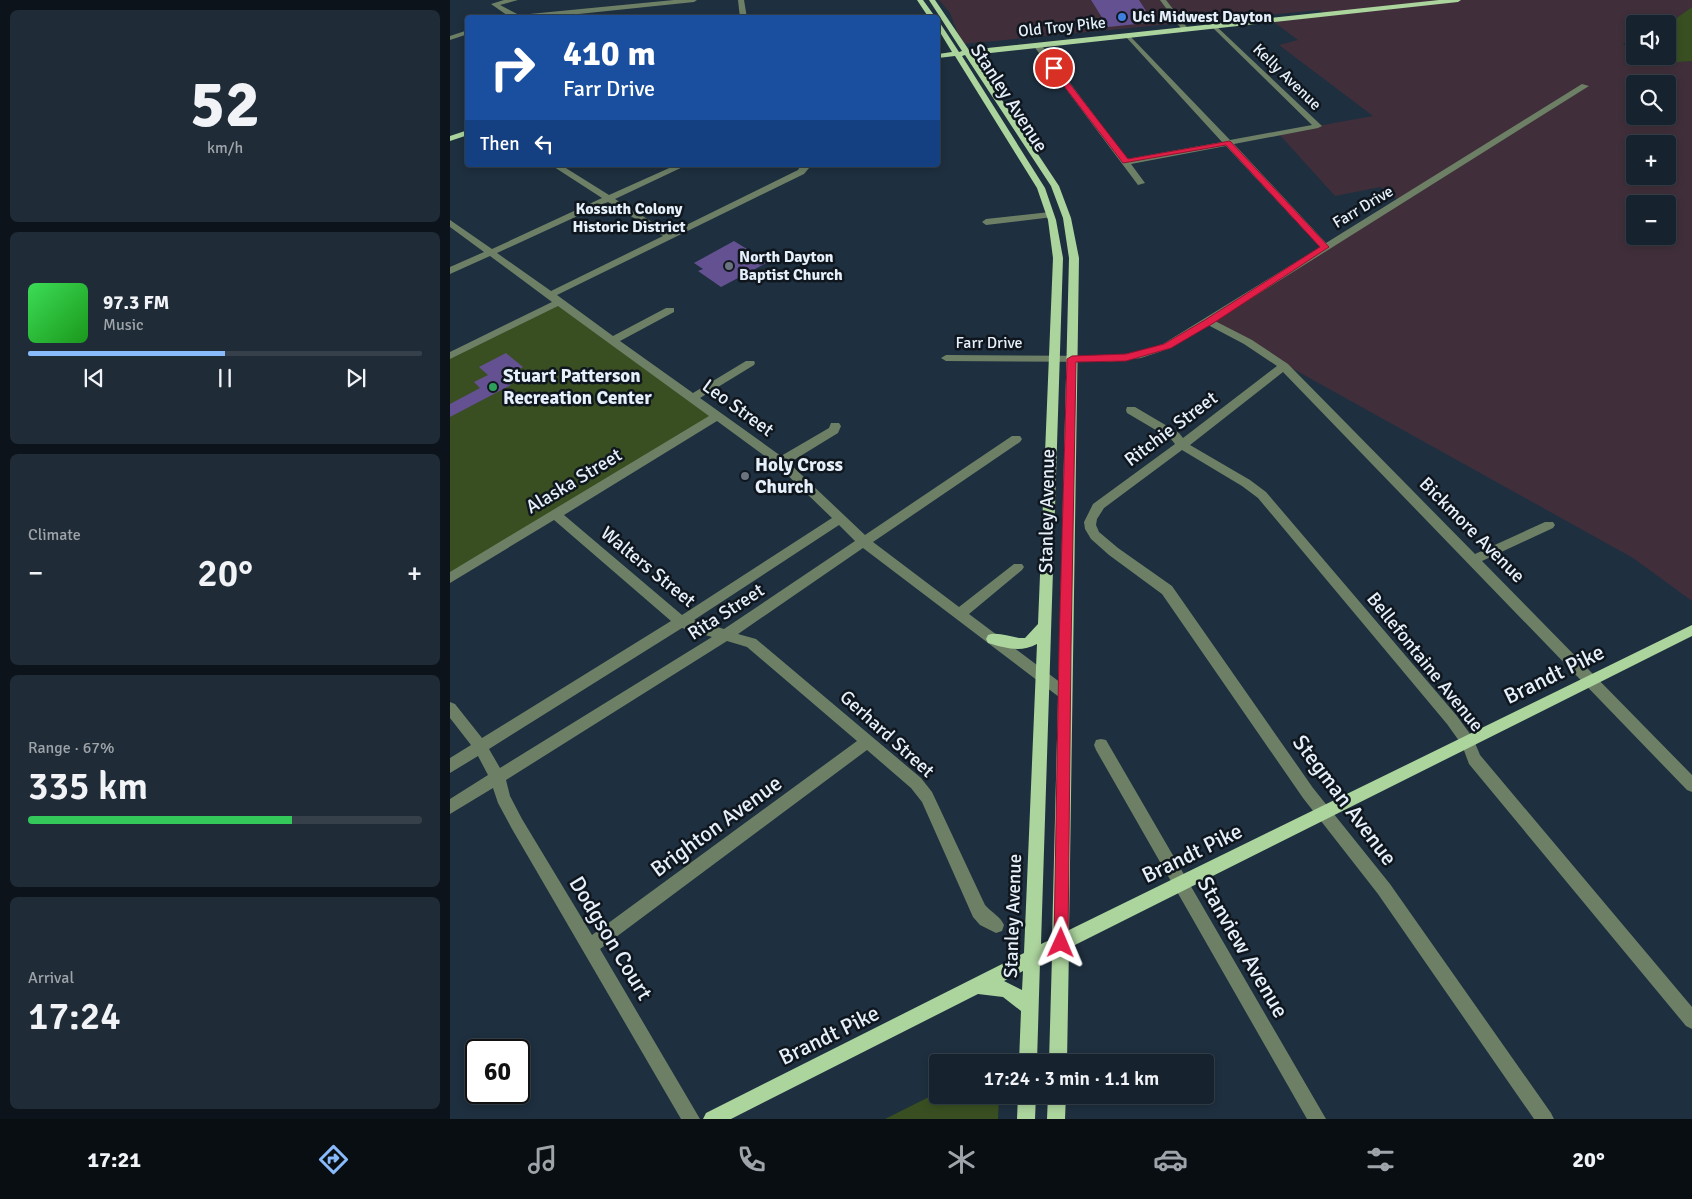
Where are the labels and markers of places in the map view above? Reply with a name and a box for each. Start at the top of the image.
place label: Uci Midwest Dayton [1132,7,1272,27]
marker: Uci Midwest Dayton [1116,11,1128,23]
pin [1033,47,1075,89]
place label: North Dayton Baptist Church [739,247,843,285]
marker: North Dayton Baptist Church [723,260,735,272]
place label: Stuart Patterson Recreation Center [503,364,652,410]
marker: Stuart Patterson Recreation Center [487,381,499,393]
place label: Holy Cross Church [755,453,843,499]
marker: Holy Cross Church [739,470,751,482]

